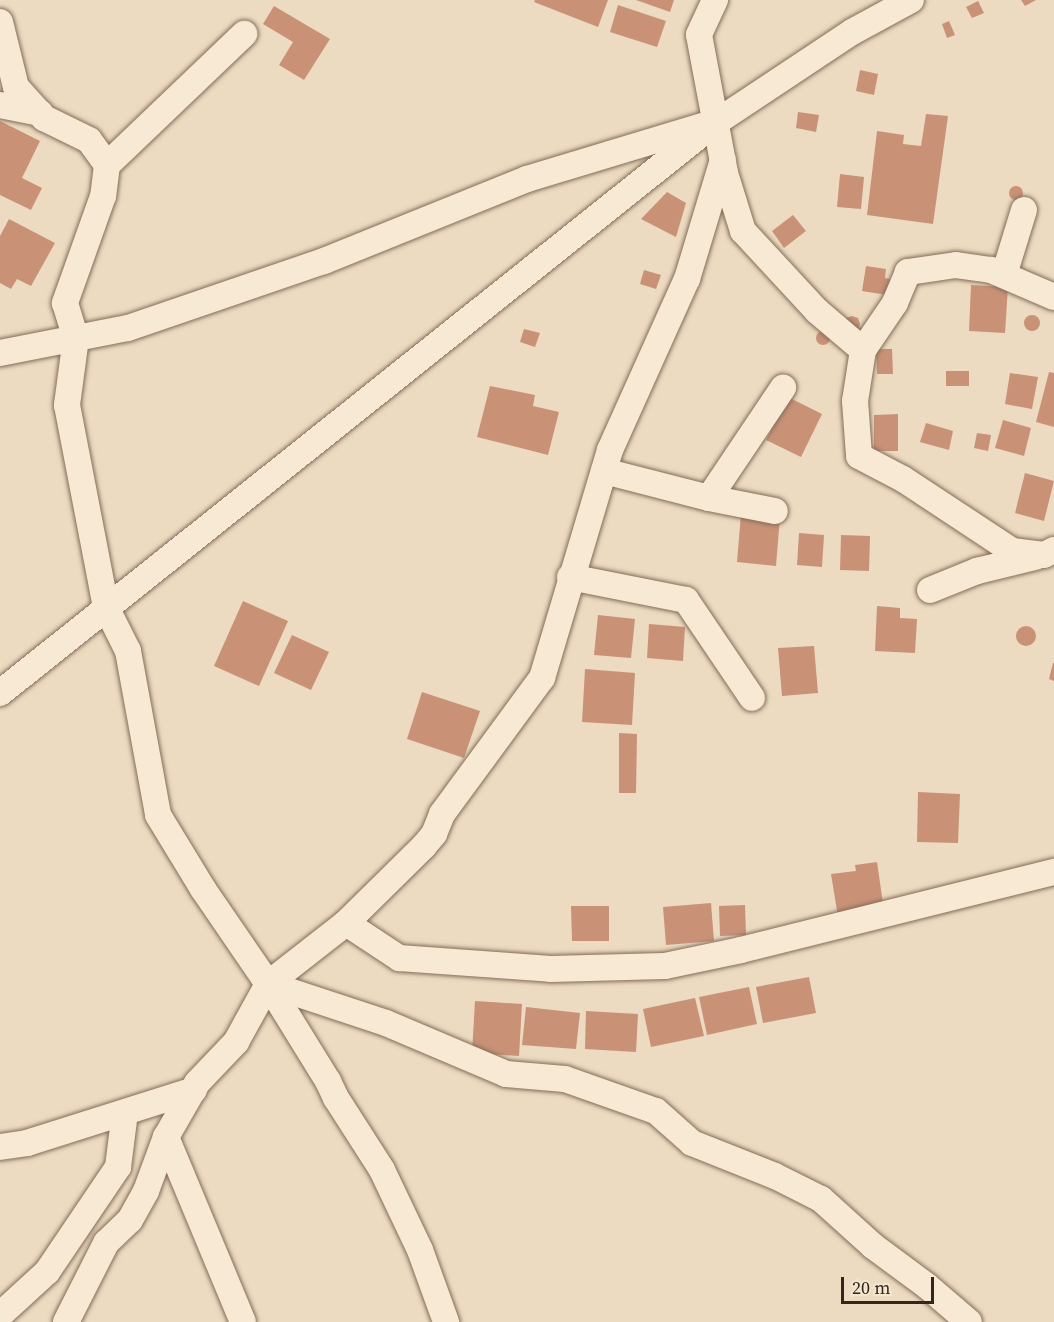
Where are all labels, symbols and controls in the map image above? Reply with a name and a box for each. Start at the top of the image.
scale bar [844,1265,937,1303]
text: 20 m [852,1275,890,1300]

